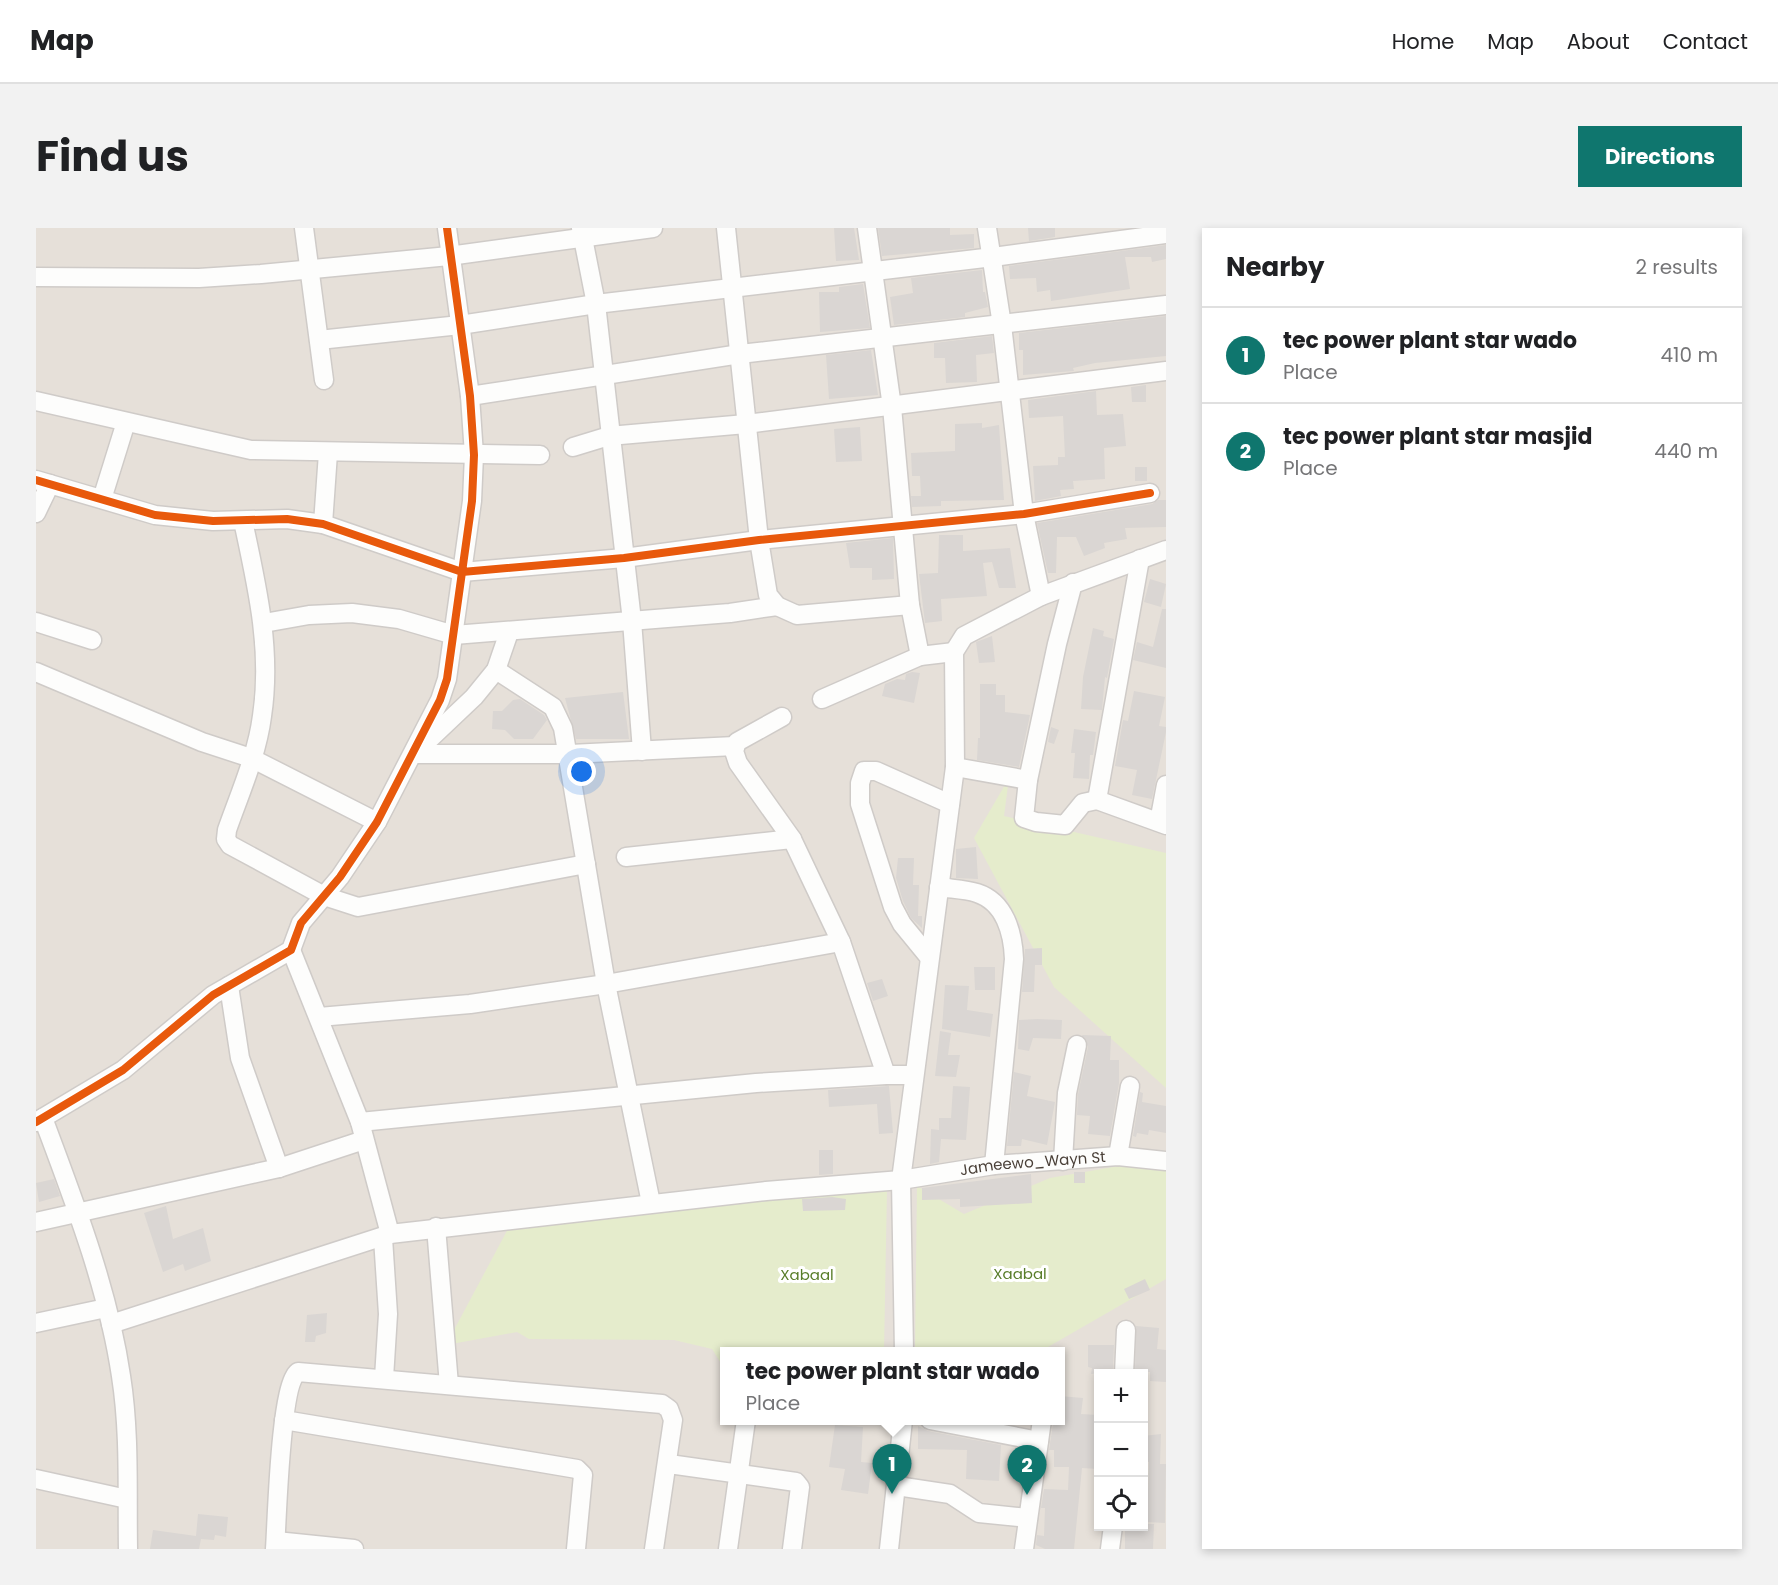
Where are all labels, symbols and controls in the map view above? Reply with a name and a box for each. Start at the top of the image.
text: Map [30,21,94,60]
text: Home [1392,27,1454,56]
text: Map [1487,27,1534,56]
text: About [1567,27,1630,56]
text: Contact [1663,27,1748,56]
button: Directions [1578,126,1742,187]
text: Find us [36,127,189,186]
text: Nearby [1226,249,1324,285]
text: 2 results [1635,253,1718,281]
text: tec power plant star wado [1283,325,1577,356]
text: 1 [1242,341,1249,369]
text: 410 m [1661,341,1718,369]
text: Place [1283,358,1338,386]
text: tec power plant star masjid [1283,421,1593,452]
text: 2 [1240,437,1251,465]
text: 440 m [1654,437,1718,465]
text: Place [1283,454,1338,482]
your location [567,757,596,786]
street label: Jameewo_Wayn St [958,1146,1106,1180]
park label: Xaabal [993,1263,1047,1284]
park label: Xabaal [780,1264,834,1285]
popup [720,1347,1065,1425]
text: tec power plant star wado [745,1356,1040,1387]
map controls [1094,1369,1148,1531]
button: + [1094,1369,1148,1423]
text: Place [745,1389,800,1417]
button: − [1094,1423,1148,1477]
pin: 1 [872,1444,912,1494]
pin: 2 [1008,1446,1046,1495]
button: locate [1094,1477,1148,1531]

